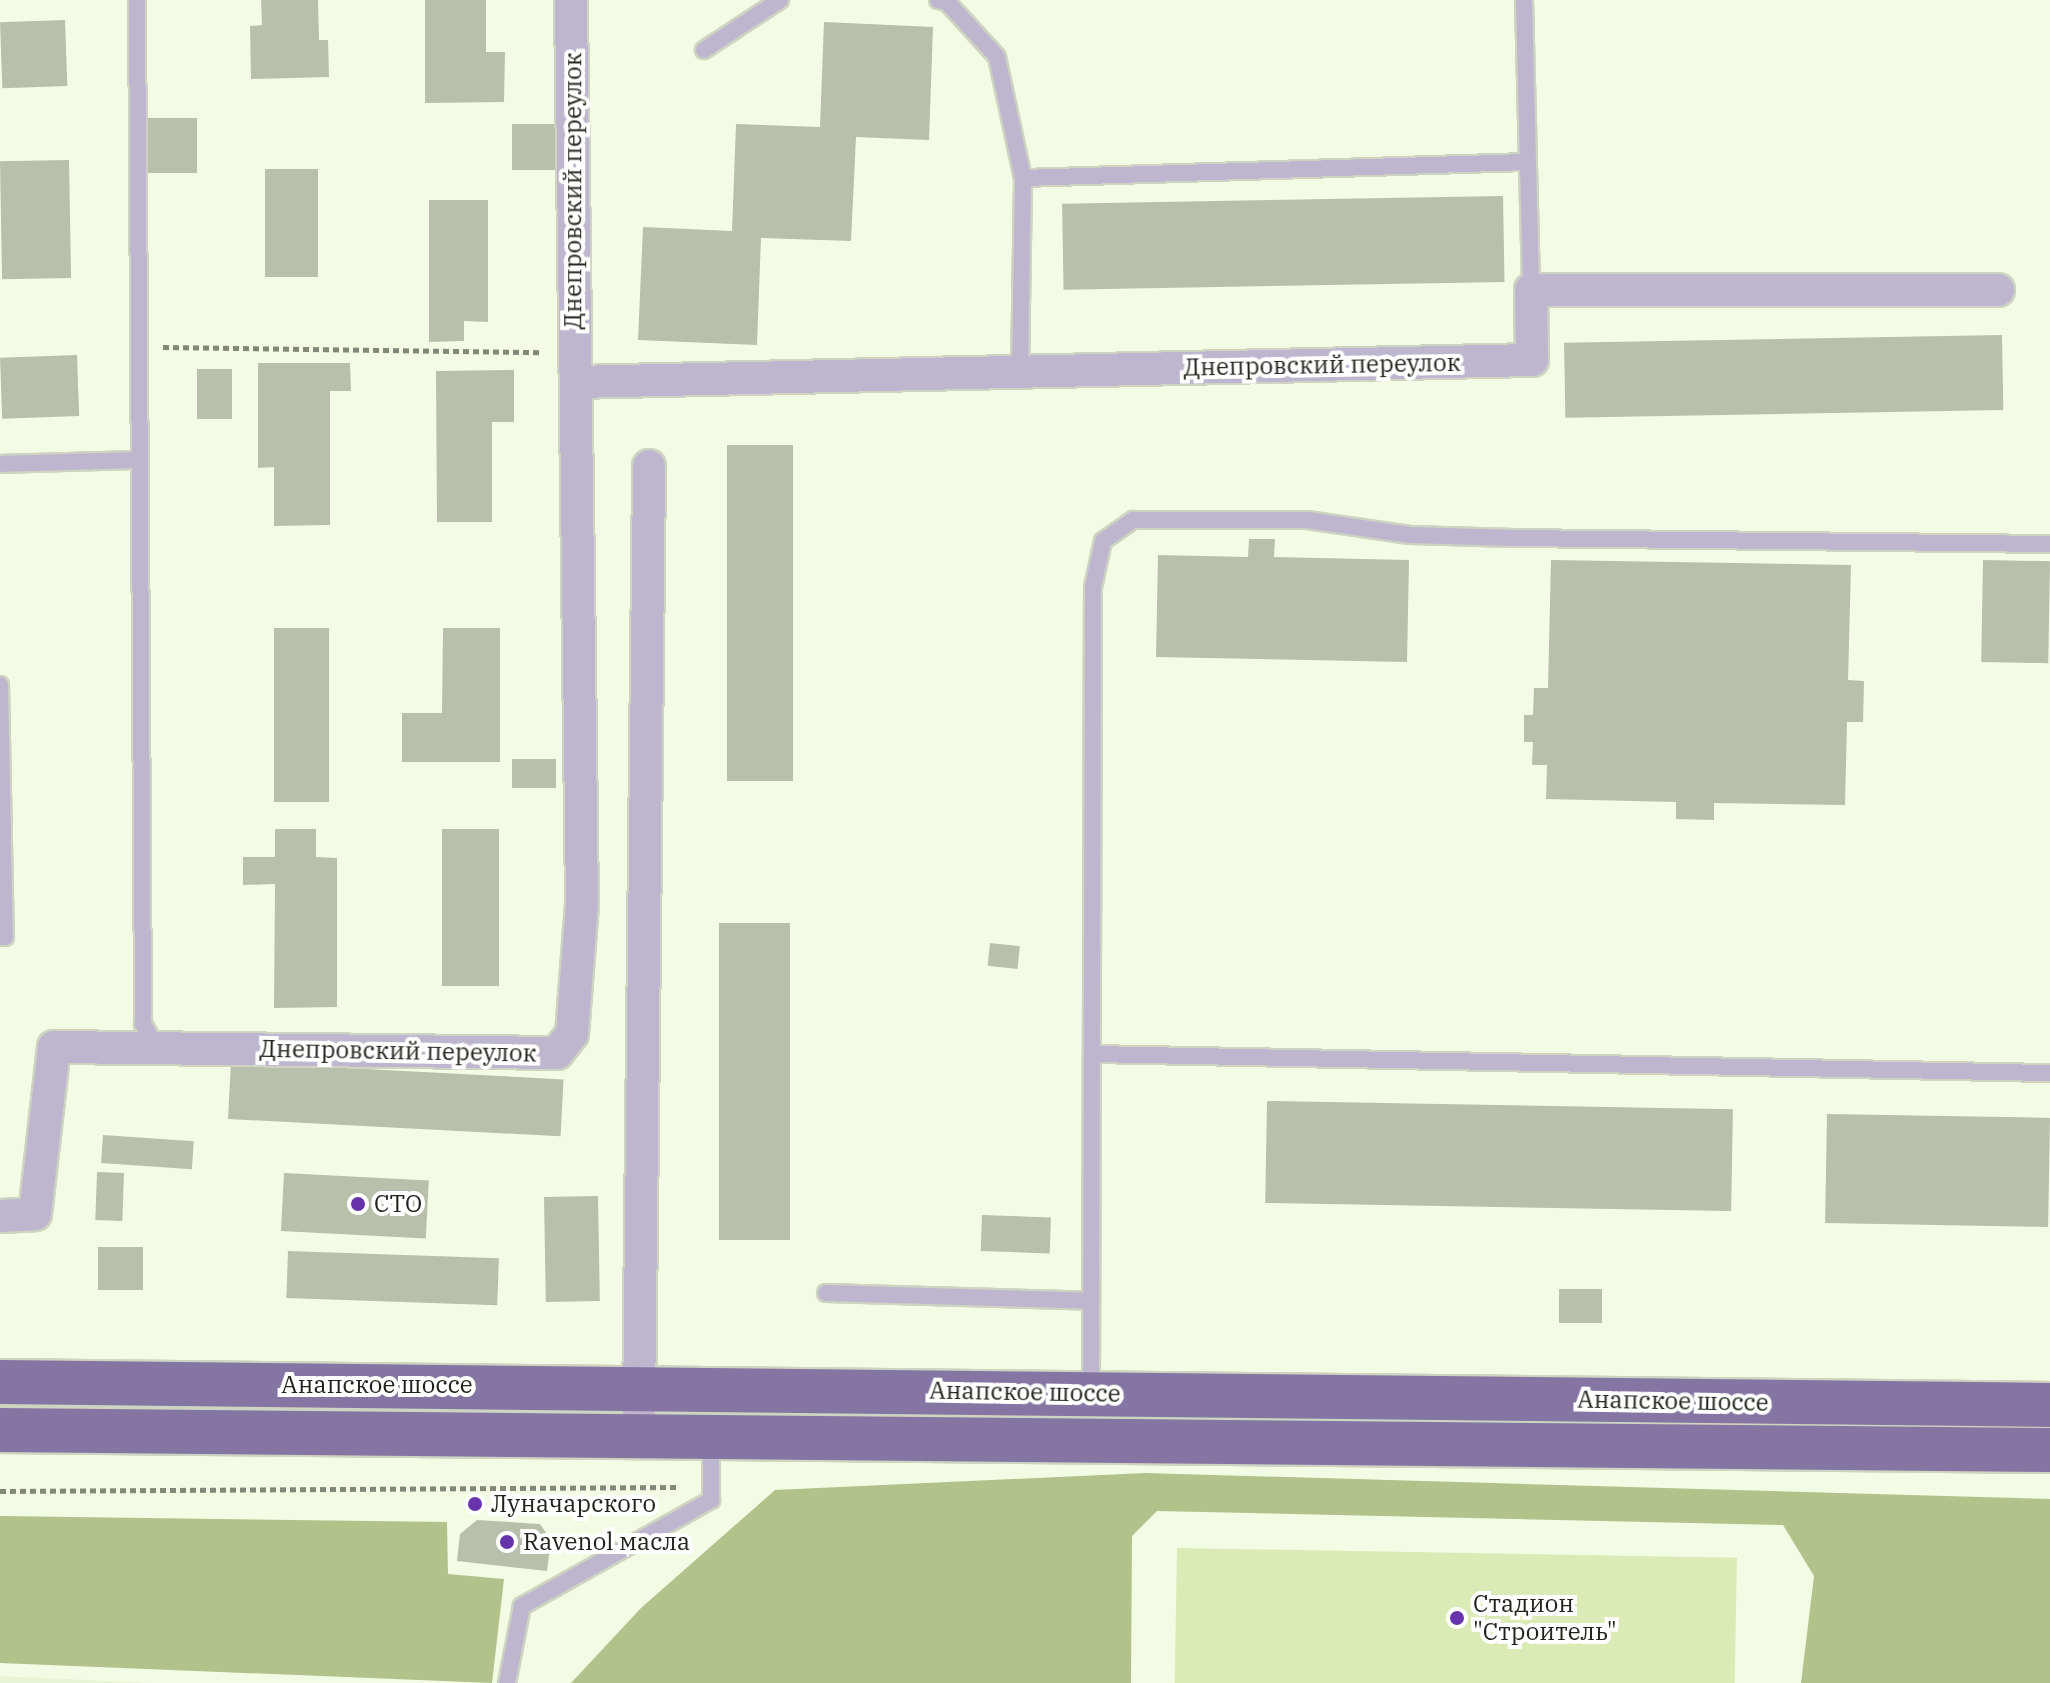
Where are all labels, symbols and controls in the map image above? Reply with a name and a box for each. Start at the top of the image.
street label: Днепровский переулок [559,53,587,329]
street label: Днепровский переулок [1183,348,1461,382]
street label: Днепровский переулок [259,1034,537,1068]
place label: СТО [374,1190,422,1218]
marker: СТО [349,1195,367,1213]
street label: Анапское шоссе [281,1371,473,1399]
street label: Анапское шоссе [929,1376,1121,1408]
street label: Анапское шоссе [1577,1385,1769,1417]
place label: Луначарского [491,1490,656,1518]
marker: Луначарского [466,1495,484,1513]
place label: Ravenol масла [523,1528,690,1556]
marker: Ravenol масла [498,1533,516,1551]
place label: Стадион "Строитель" [1473,1590,1617,1646]
marker: Стадион "Строитель" [1448,1609,1466,1627]

